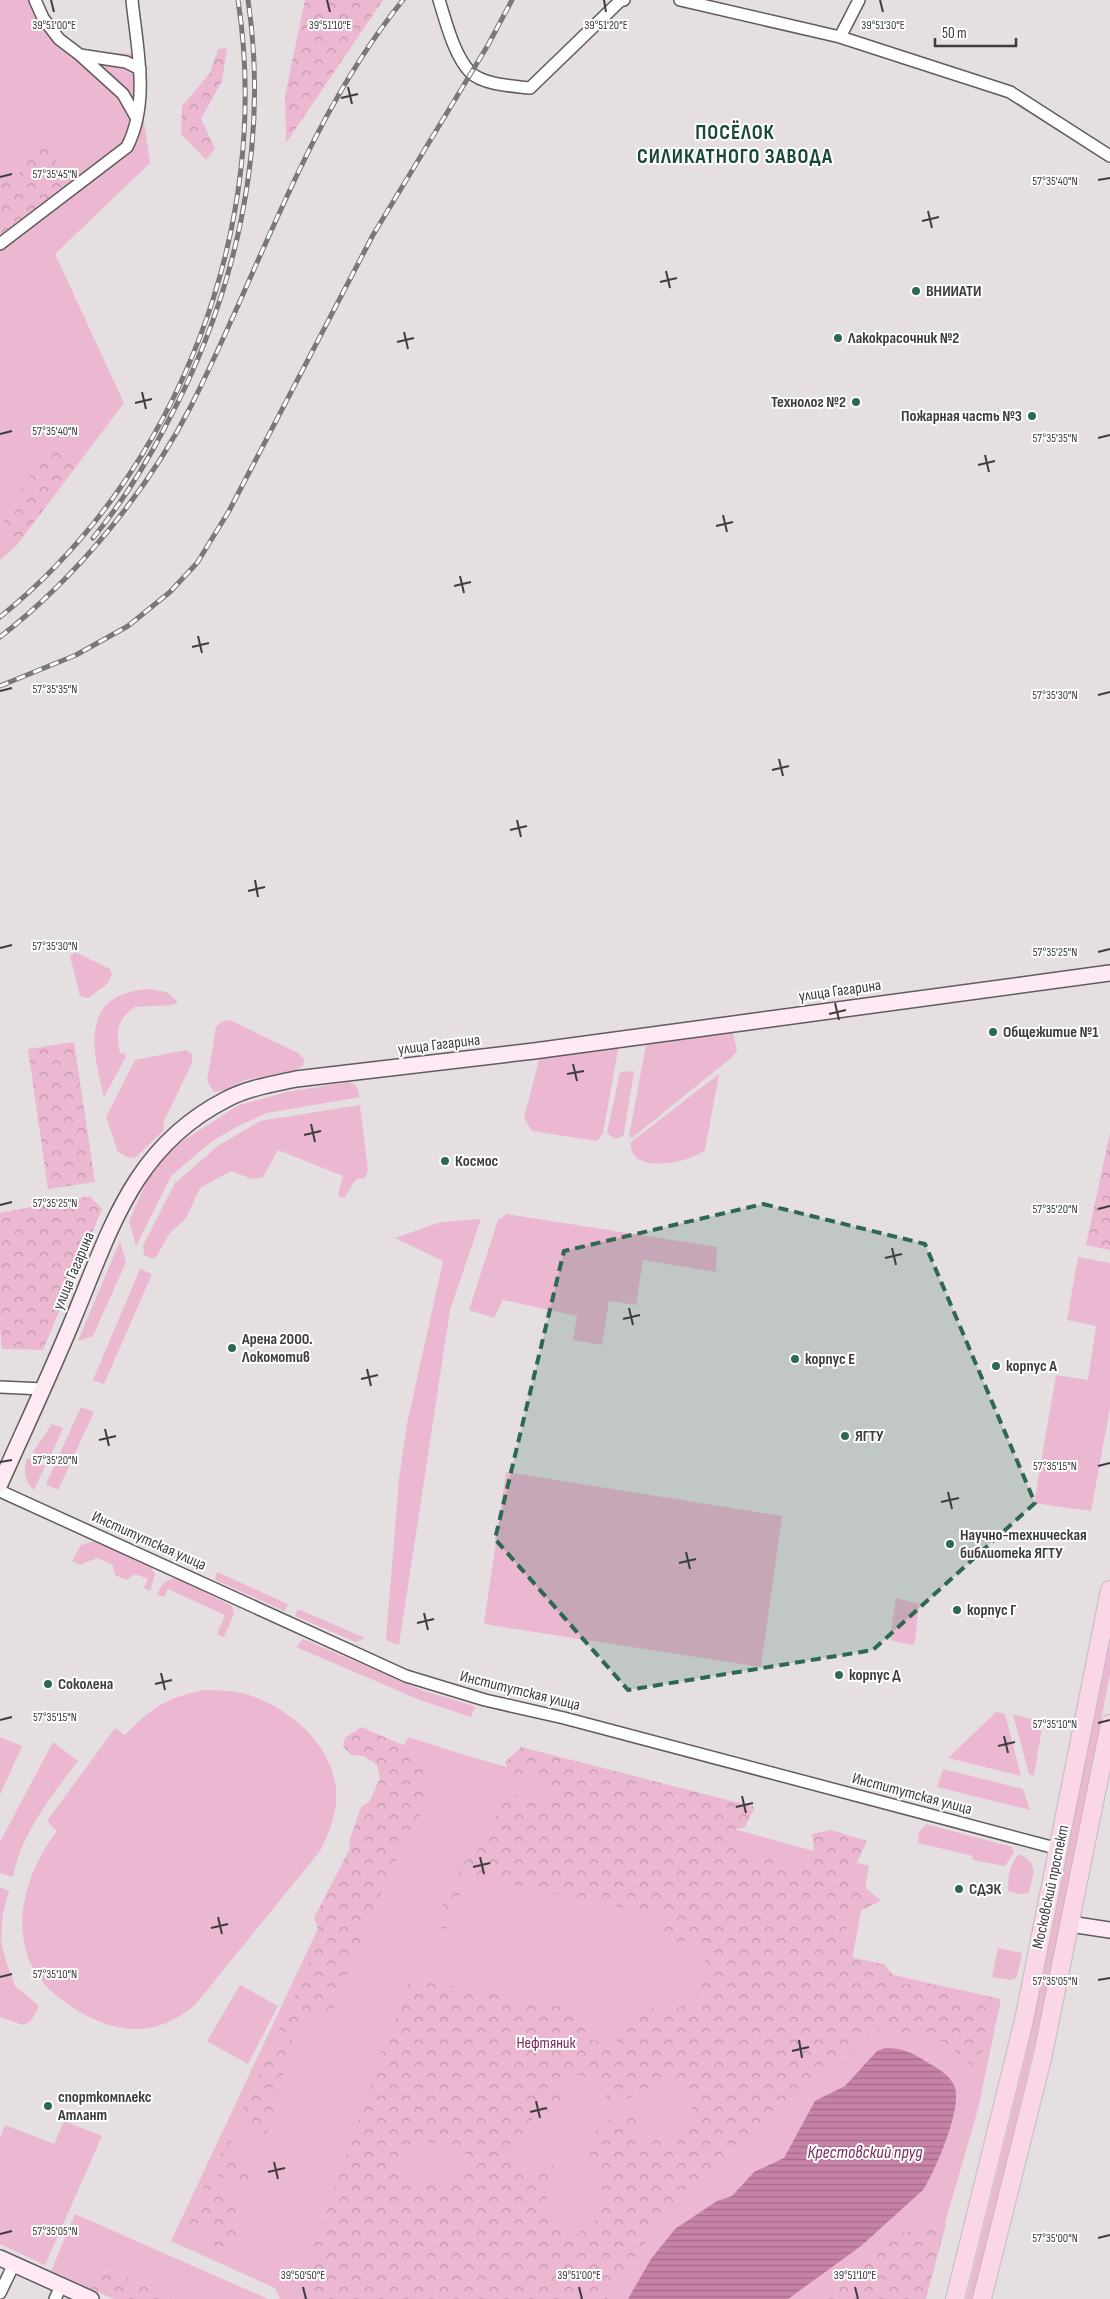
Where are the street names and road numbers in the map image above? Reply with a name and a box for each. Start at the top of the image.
street label: улица Гагарина [798,976,882,1006]
street label: улица Гагарина [397,1031,481,1059]
street label: улица Гагарина [49,1229,99,1313]
street label: Институтская улица [89,1507,209,1575]
street label: Институтская улица [458,1667,582,1715]
street label: Институтская улица [850,1769,974,1819]
street label: Московский проспект [1029,1823,1073,1951]

